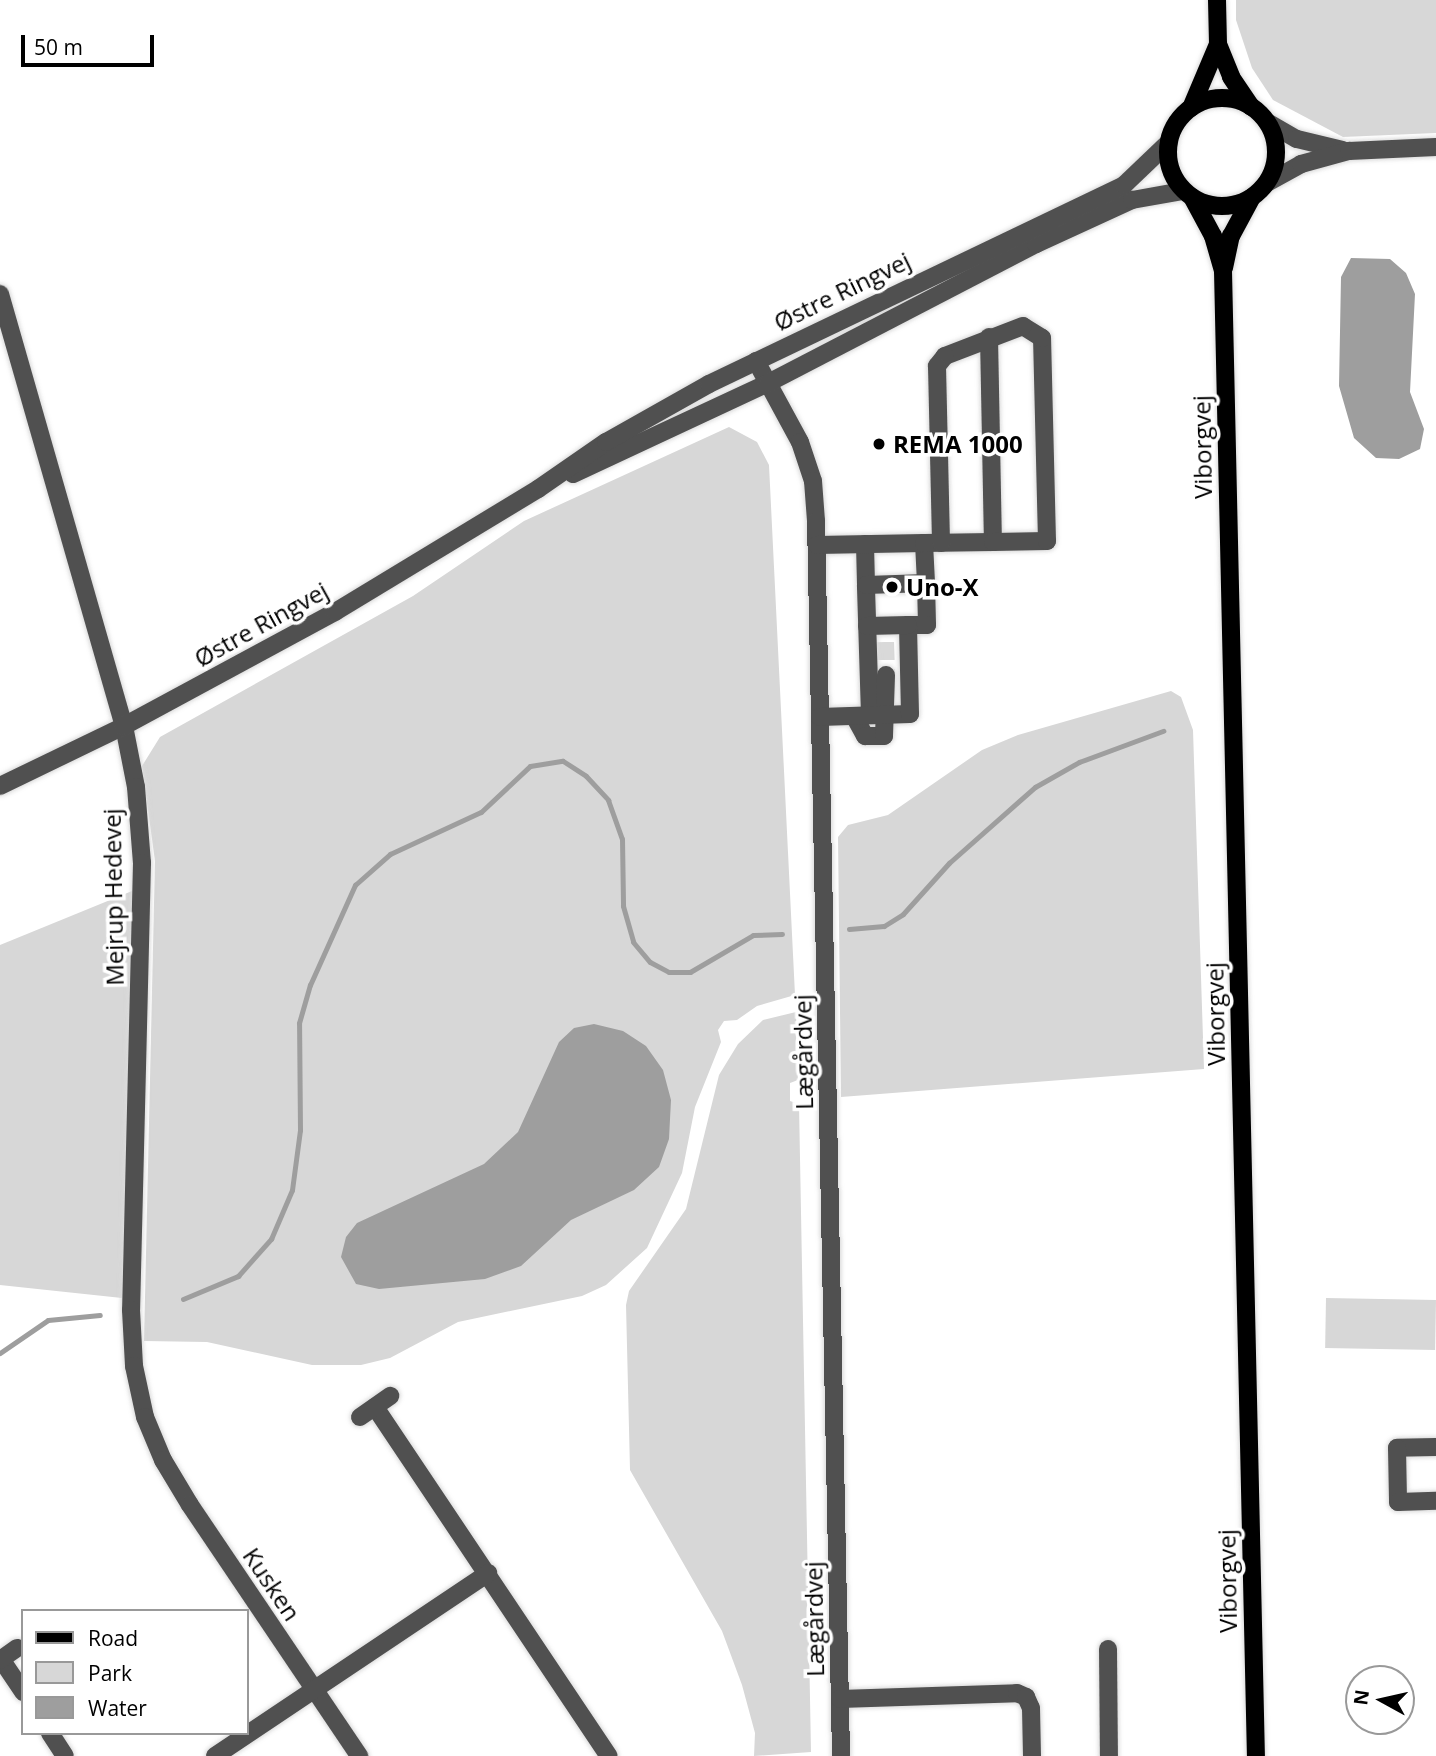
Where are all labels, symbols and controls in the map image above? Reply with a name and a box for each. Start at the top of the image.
scale bar [24,21,158,65]
text: 50 m [34,33,83,61]
street label: Østre Ringvej [769,246,915,336]
street label: Viborgvej [1187,395,1217,499]
place label: REMA 1000 [893,430,1023,458]
marker: REMA 1000 [871,436,887,452]
place label: Uno-X [906,573,979,601]
street label: Østre Ringvej [189,575,333,673]
marker: Uno-X [884,579,900,595]
street label: Mejrup Hedevej [97,808,129,986]
street label: Viborgvej [1200,962,1230,1066]
street label: Lægårdvej [788,994,818,1110]
street label: Viborgvej [1212,1529,1242,1633]
street label: Kusken [237,1542,307,1626]
street label: Lægårdvej [799,1561,829,1677]
legend [21,1609,248,1735]
text: Road [88,1624,138,1652]
text: Park [88,1659,132,1687]
north arrow [1345,1665,1415,1735]
text: N [1347,1688,1375,1707]
text: Water [88,1694,147,1722]

